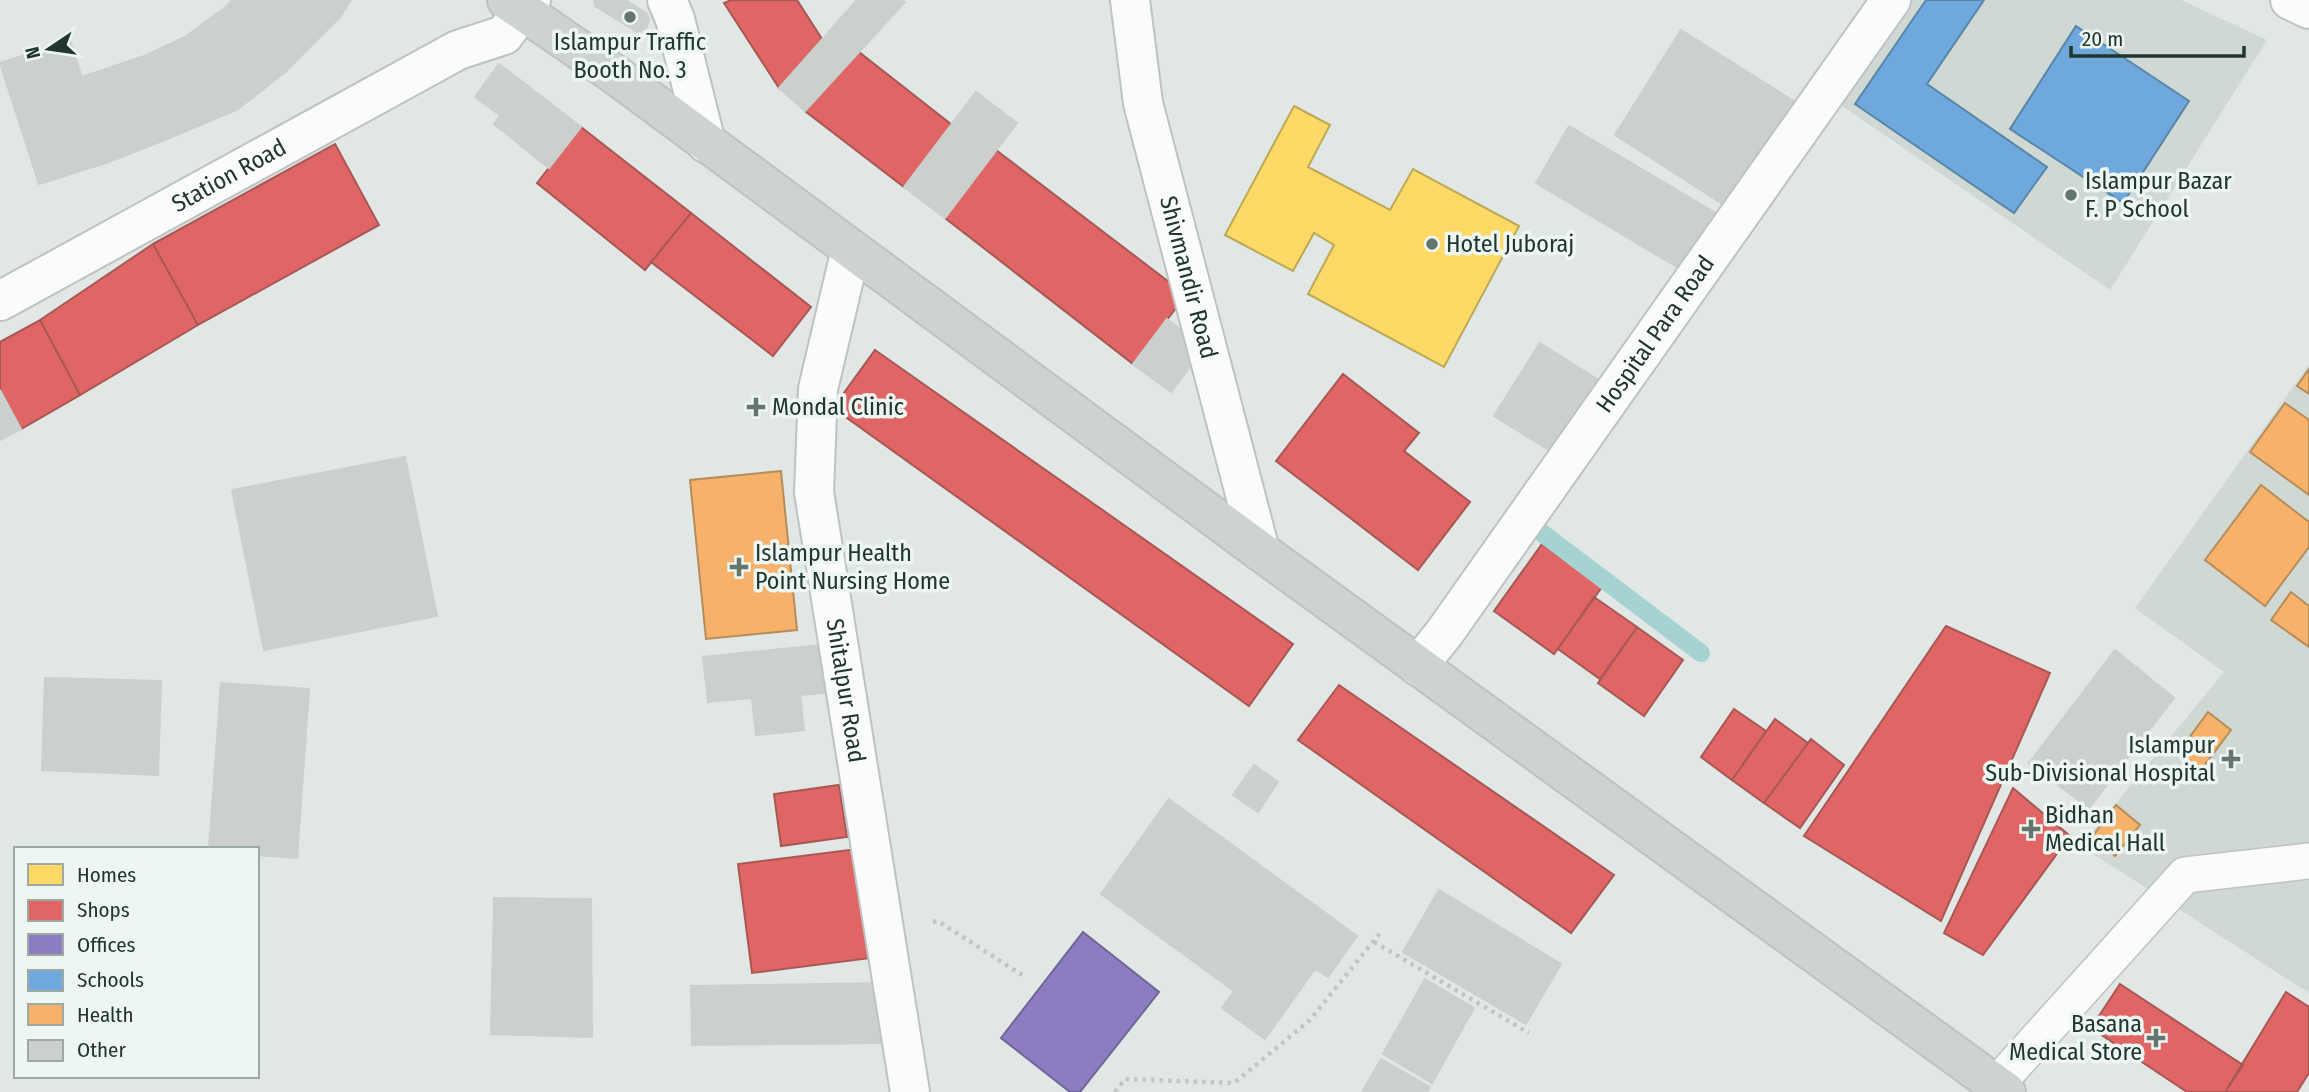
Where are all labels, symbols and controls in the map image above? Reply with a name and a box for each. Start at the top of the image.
marker: Islampur Traffic Booth No. 3 [622,9,638,25]
north arrow [14,14,84,84]
scale bar [2071,14,2244,58]
text: 20 m [2082,26,2123,52]
place label: Islampur Traffic Booth No. 3 [554,28,706,84]
text: N [20,45,45,61]
street label: Station Road [167,133,291,218]
place label: Islampur Bazar F. P School [2085,167,2232,223]
marker: Islampur Bazar F. P School [2063,187,2079,203]
street label: Shivmandir Road [1154,193,1223,362]
place label: Hotel Juboraj [1446,230,1574,258]
marker: Hotel Juboraj [1424,236,1440,252]
street label: Hospital Para Road [1590,250,1720,418]
place label: Mondal Clinic [772,393,904,421]
marker: Mondal Clinic [746,397,766,417]
place label: Islampur Health Point Nursing Home [755,539,950,595]
marker: Islampur Health Point Nursing Home [729,557,749,577]
street label: Shitalpur Road [820,617,871,765]
place label: Islampur Sub-Divisional Hospital [1985,731,2216,787]
marker: Islampur Sub-Divisional Hospital [2221,749,2241,769]
place label: Bidhan Medical Hall [2045,801,2165,857]
marker: Bidhan Medical Hall [2023,821,2039,837]
legend [14,847,259,1078]
text: Homes [77,862,136,888]
text: Shops [77,897,130,923]
text: Offices [77,932,136,958]
text: Schools [77,967,144,993]
text: Health [77,1002,133,1028]
place label: Basana Medical Store [2009,1010,2142,1066]
marker: Basana Medical Store [2148,1030,2164,1046]
text: Other [77,1037,126,1063]

